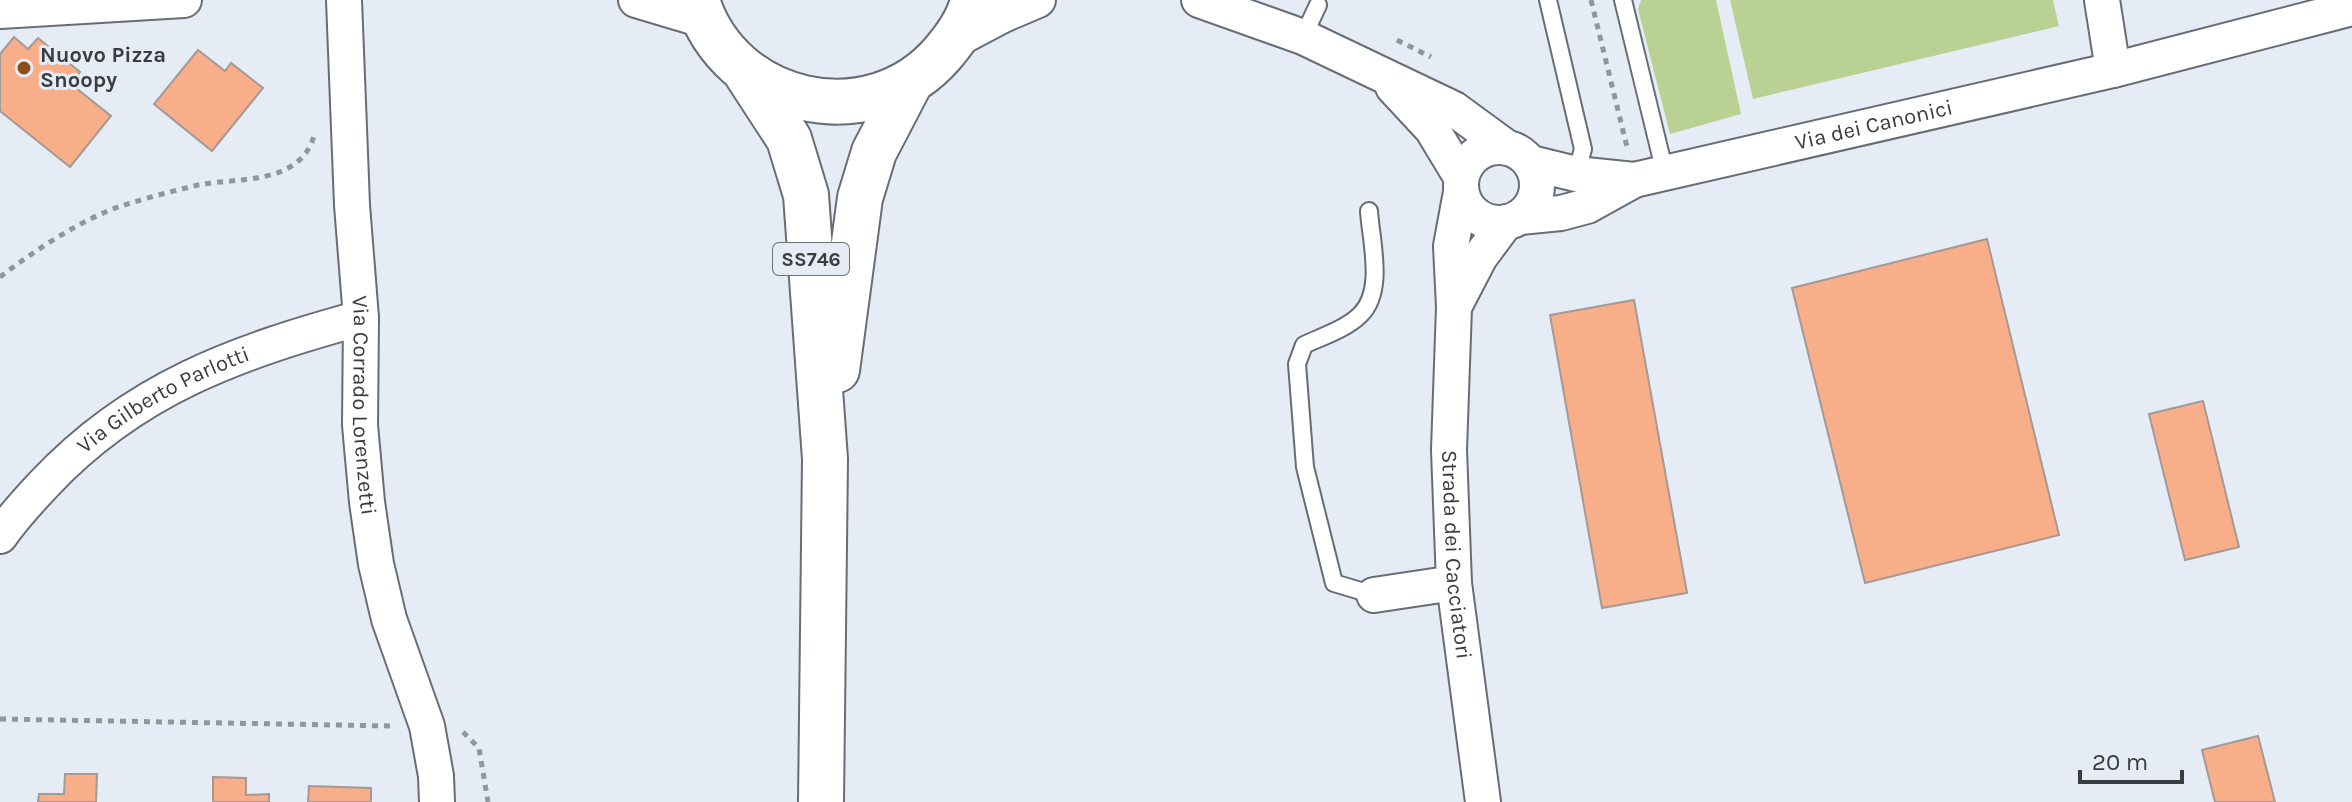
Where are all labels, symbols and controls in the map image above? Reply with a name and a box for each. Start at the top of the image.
place label: Nuovo Pizza Snoopy [40,42,166,93]
marker: Nuovo Pizza Snoopy [15,59,33,77]
street label: Via dei Canonici [1792,94,1955,156]
road number: SS746 [773,243,849,275]
street label: Via Corrado Lorenzetti [346,295,382,517]
street label: Via Gilberto Parlotti [72,341,253,459]
street label: Strada dei Cacciatori [1436,449,1477,661]
scale bar [2080,734,2182,784]
text: 20 m [2092,748,2148,776]

